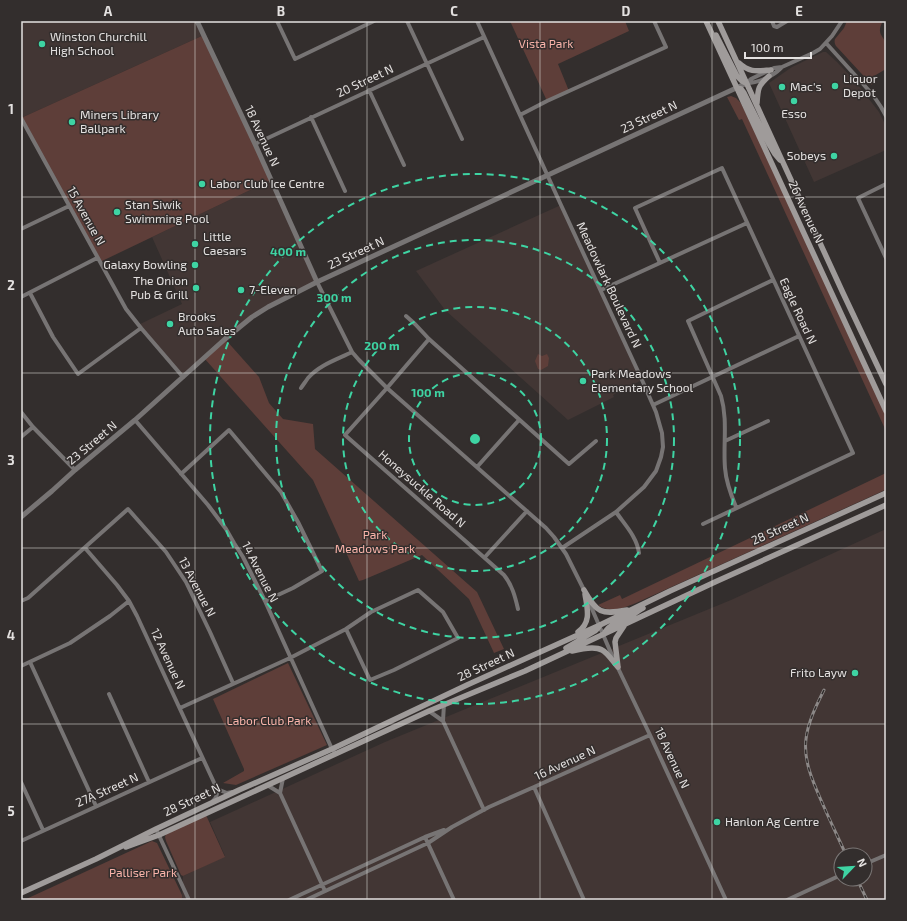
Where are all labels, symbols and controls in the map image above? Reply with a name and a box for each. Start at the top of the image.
text: A [104,3,113,19]
text: B [277,3,285,19]
text: C [450,3,458,19]
text: D [622,3,631,19]
text: E [795,3,803,19]
place label: Winston Churchill High School [50,29,147,57]
scale bar [745,34,811,60]
park label: Vista Park [519,36,573,50]
marker: Winston Churchill High School [37,39,47,49]
text: 100 m [751,40,783,54]
street label: 20 Street N [334,61,395,99]
place label: Liquor Depot [843,71,878,99]
place label: Mac's [790,79,822,93]
marker: Liquor Depot [830,81,840,91]
marker: Mac's [777,82,787,92]
marker: Esso [789,96,799,106]
street label: 23 Street N [618,97,679,135]
text: 1 [8,101,14,117]
street label: 18 Avenue N [243,103,283,168]
place label: Esso [781,106,807,120]
place label: Miners Library Ballpark [80,107,160,135]
marker: Miners Library Ballpark [67,117,77,127]
place label: Sobeys [787,148,826,162]
marker: Sobeys [829,151,839,161]
place label: Labor Club Ice Centre [210,176,324,190]
street label: 26 Avenue N [786,178,827,245]
marker: Labor Club Ice Centre [197,179,207,189]
street label: 15 Avenue N [65,184,109,247]
place label: Stan Siwik Swimming Pool [125,197,210,225]
marker: Stan Siwik Swimming Pool [112,207,122,217]
street label: Meadowlark Boulevard N [575,219,645,350]
place label: Little Caesars [203,229,246,257]
street label: 23 Street N [325,233,386,271]
marker: Little Caesars [190,239,200,249]
text: 400 m [270,244,306,258]
place label: Galaxy Bowling [103,257,187,271]
marker: Galaxy Bowling [190,260,200,270]
place label: The Onion Pub & Grill [130,273,188,301]
street label: Eagle Road N [777,275,820,346]
text: 2 [7,277,15,293]
place label: 7-Eleven [249,282,297,296]
marker: The Onion Pub & Grill [191,283,201,293]
marker: 7-Eleven [236,285,246,295]
text: 300 m [316,290,352,304]
place label: Brooks Auto Sales [178,309,236,337]
marker: Brooks Auto Sales [165,319,175,329]
text: 200 m [364,338,400,352]
place label: Park Meadows Elementary School [591,366,694,394]
marker: Park Meadows Elementary School [578,376,588,386]
text: 100 m [411,385,445,399]
street label: 23 Street N [64,417,119,467]
centre of rings [468,432,482,446]
street label: Honeysuckle Road N [376,447,469,530]
text: 3 [7,452,15,468]
street label: 28 Street N [749,509,810,547]
park label: Park Meadows Park [335,527,415,555]
street label: 14 Avenue N [240,539,282,604]
street label: 13 Avenue N [176,554,219,619]
street label: 12 Avenue N [149,626,189,691]
text: 4 [7,627,15,643]
street label: 28 Street N [455,645,516,683]
place label: Frito Layw [790,665,847,679]
marker: Frito Layw [850,668,860,678]
park label: Labor Club Park [227,713,311,727]
street label: 18 Avenue N [653,725,693,790]
street label: 16 Avenue N [532,742,597,782]
street label: 27A Street N [73,769,140,809]
street label: 28 Street N [161,780,222,818]
text: 5 [7,803,15,819]
place label: Hanlon Ag Centre [725,814,819,828]
marker: Hanlon Ag Centre [712,817,722,827]
north arrow [833,847,873,887]
text: N [855,856,870,869]
park label: Palliser Park [109,865,177,879]

